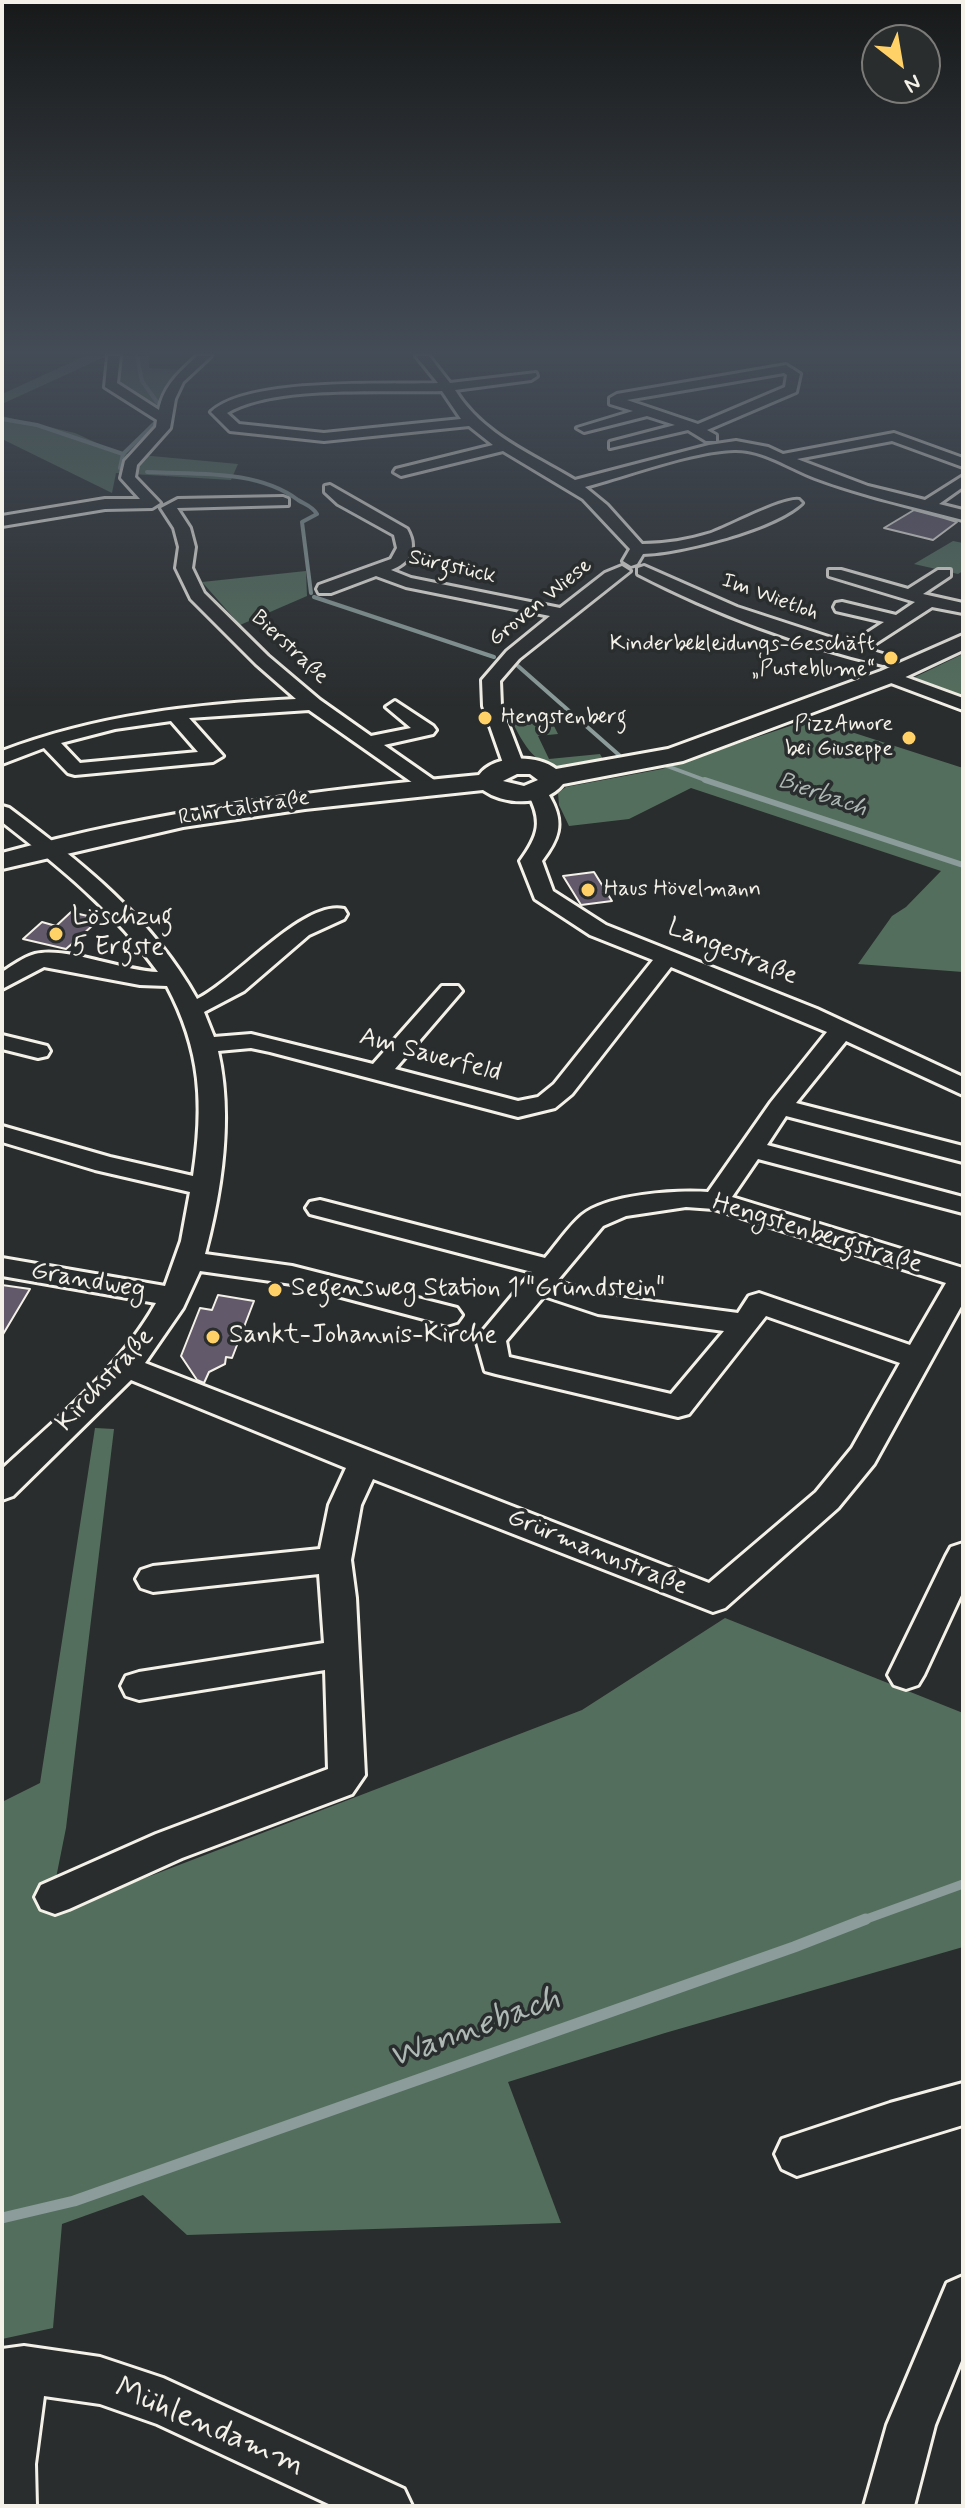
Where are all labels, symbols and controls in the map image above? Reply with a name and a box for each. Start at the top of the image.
north arrow [861,24,941,104]
text: N [899,67,926,99]
street label: Sürgstück [406,545,498,591]
street label: Groven Wiese [484,553,598,653]
street label: Im Wietloh [718,568,822,628]
street label: Bierstraße [245,605,333,691]
place label: Kinderbekleidungs-Geschäft „Pusteblume“ [610,632,875,684]
marker: Kinderbekleidungs-Geschäft „Pusteblume“ [882,649,900,667]
place label: Hengstenberg [501,705,627,731]
marker: Hengstenberg [476,709,494,727]
place label: PizzAmore bei Giuseppe [785,712,893,764]
marker: PizzAmore bei Giuseppe [900,729,918,747]
water label: Bierbach [774,767,870,825]
street label: Ruhrtalstraße [177,786,311,832]
place label: Haus Hövelmann [604,877,761,903]
marker: Haus Hövelmann [579,881,597,899]
place label: Löschzug 5 Ergste [72,903,173,964]
street label: Langestraße [662,913,802,993]
marker: Löschzug 5 Ergste [47,925,65,943]
street label: Am Sauerfeld [356,1022,504,1090]
street label: Hengstenbergstraße [708,1188,926,1282]
street label: Grandweg [28,1257,148,1307]
place label: Segensweg Station 1 "Grundstein" [291,1274,665,1306]
marker: Segensweg Station 1 "Grundstein" [266,1281,284,1299]
place label: Sankt-Johannis-Kirche [229,1321,497,1353]
street label: Kirchstraße [50,1323,162,1439]
marker: Sankt-Johannis-Kirche [204,1328,222,1346]
street label: Grürmannstraße [502,1503,692,1603]
water label: Wannebach [384,1980,566,2080]
street label: Mühlendamm [108,2371,310,2485]

